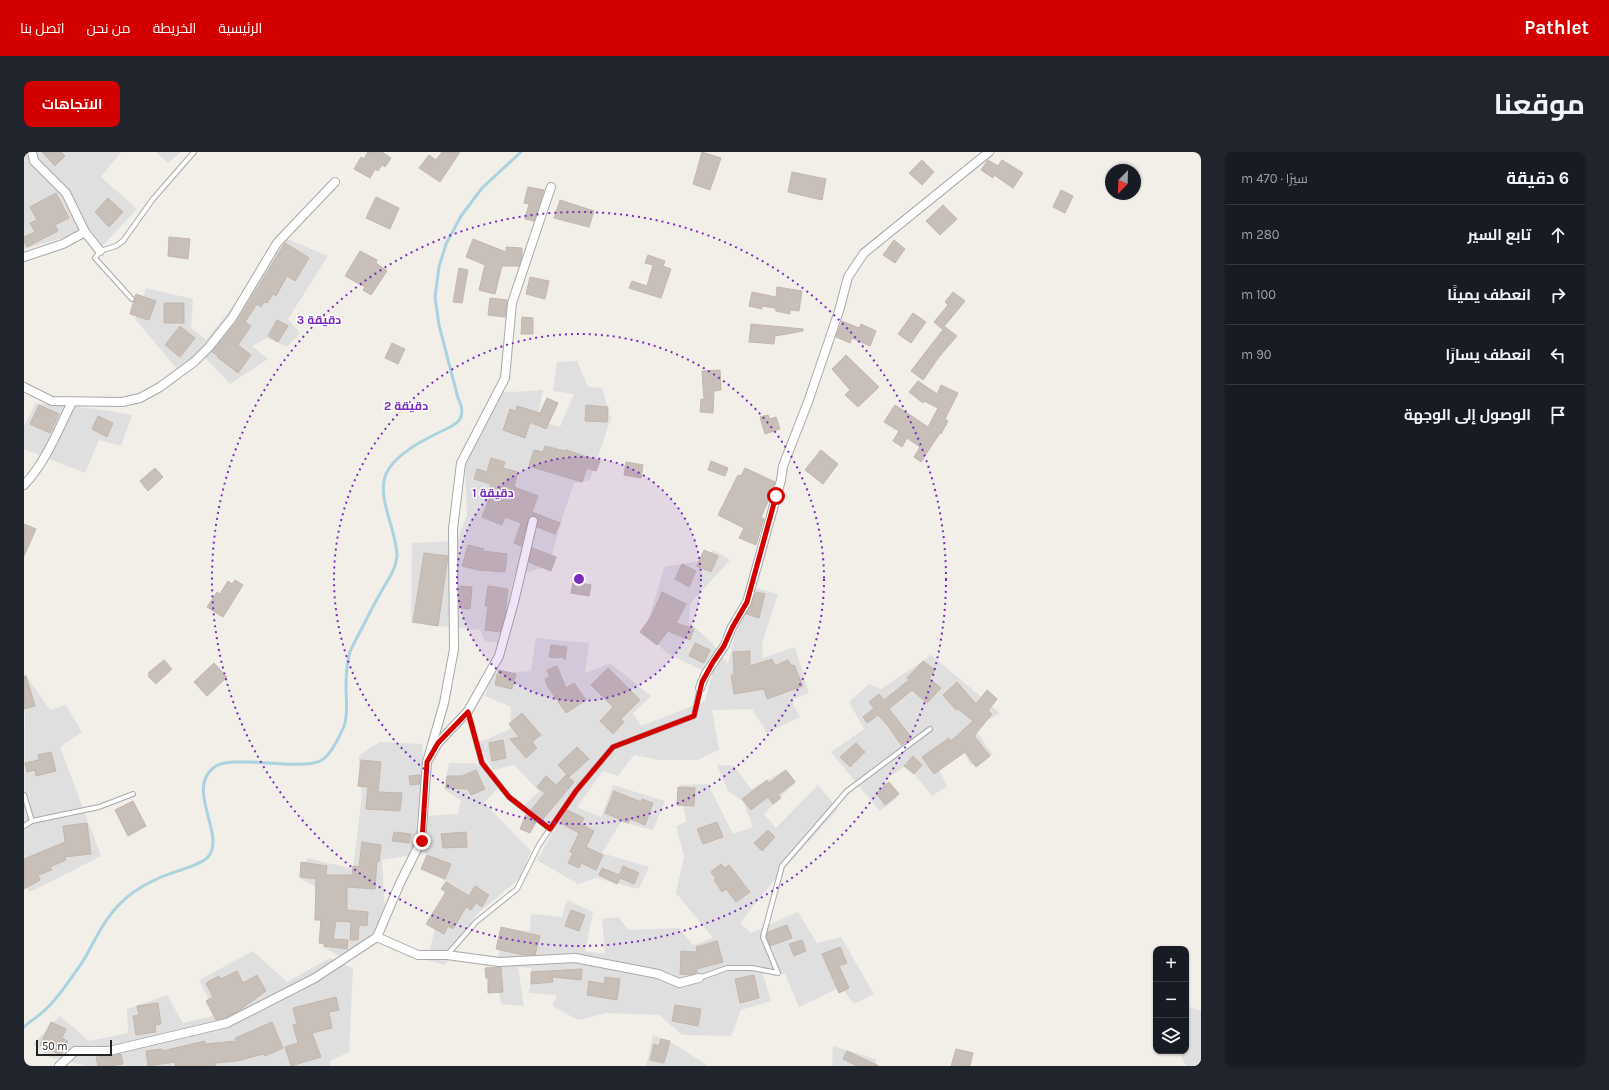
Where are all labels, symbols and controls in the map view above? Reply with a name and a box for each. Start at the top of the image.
text: Pathlet [1524,17,1589,39]
text: اتصل بنا [20,20,65,37]
text: من نحن [87,20,131,37]
text: الخريطة [153,20,196,37]
text: الرئيسية [218,20,262,37]
button: الاتجاهات [24,81,120,127]
text: موقعنا [1494,88,1585,121]
north arrow [1105,164,1141,200]
text: 6 دقيقة [1506,168,1569,188]
text: سيرًا · 470 m [1241,171,1308,186]
icon: ahead [1547,224,1569,246]
text: تابع السير [1468,226,1531,244]
text: 280 m [1241,227,1280,242]
icon: right [1547,284,1569,306]
text: انعطف يمينًا [1447,286,1531,304]
text: 100 m [1241,287,1276,302]
text: 3 دقيقة [297,313,341,327]
icon: left [1547,344,1569,366]
text: انعطف يسارًا [1445,346,1531,364]
text: 90 m [1241,347,1272,362]
text: 2 دقيقة [384,399,428,413]
icon: arrive [1547,404,1569,426]
text: الوصول إلى الوجهة [1404,406,1531,424]
text: 1 دقيقة [472,486,514,500]
route start [767,487,785,505]
centre of rings [572,572,586,586]
route end [413,832,431,850]
map controls [1153,946,1189,1054]
button: + [1153,946,1189,982]
button: − [1153,982,1189,1018]
button: layers [1153,1018,1189,1054]
scale bar [36,1038,112,1057]
text: 50 m [42,1040,68,1053]

